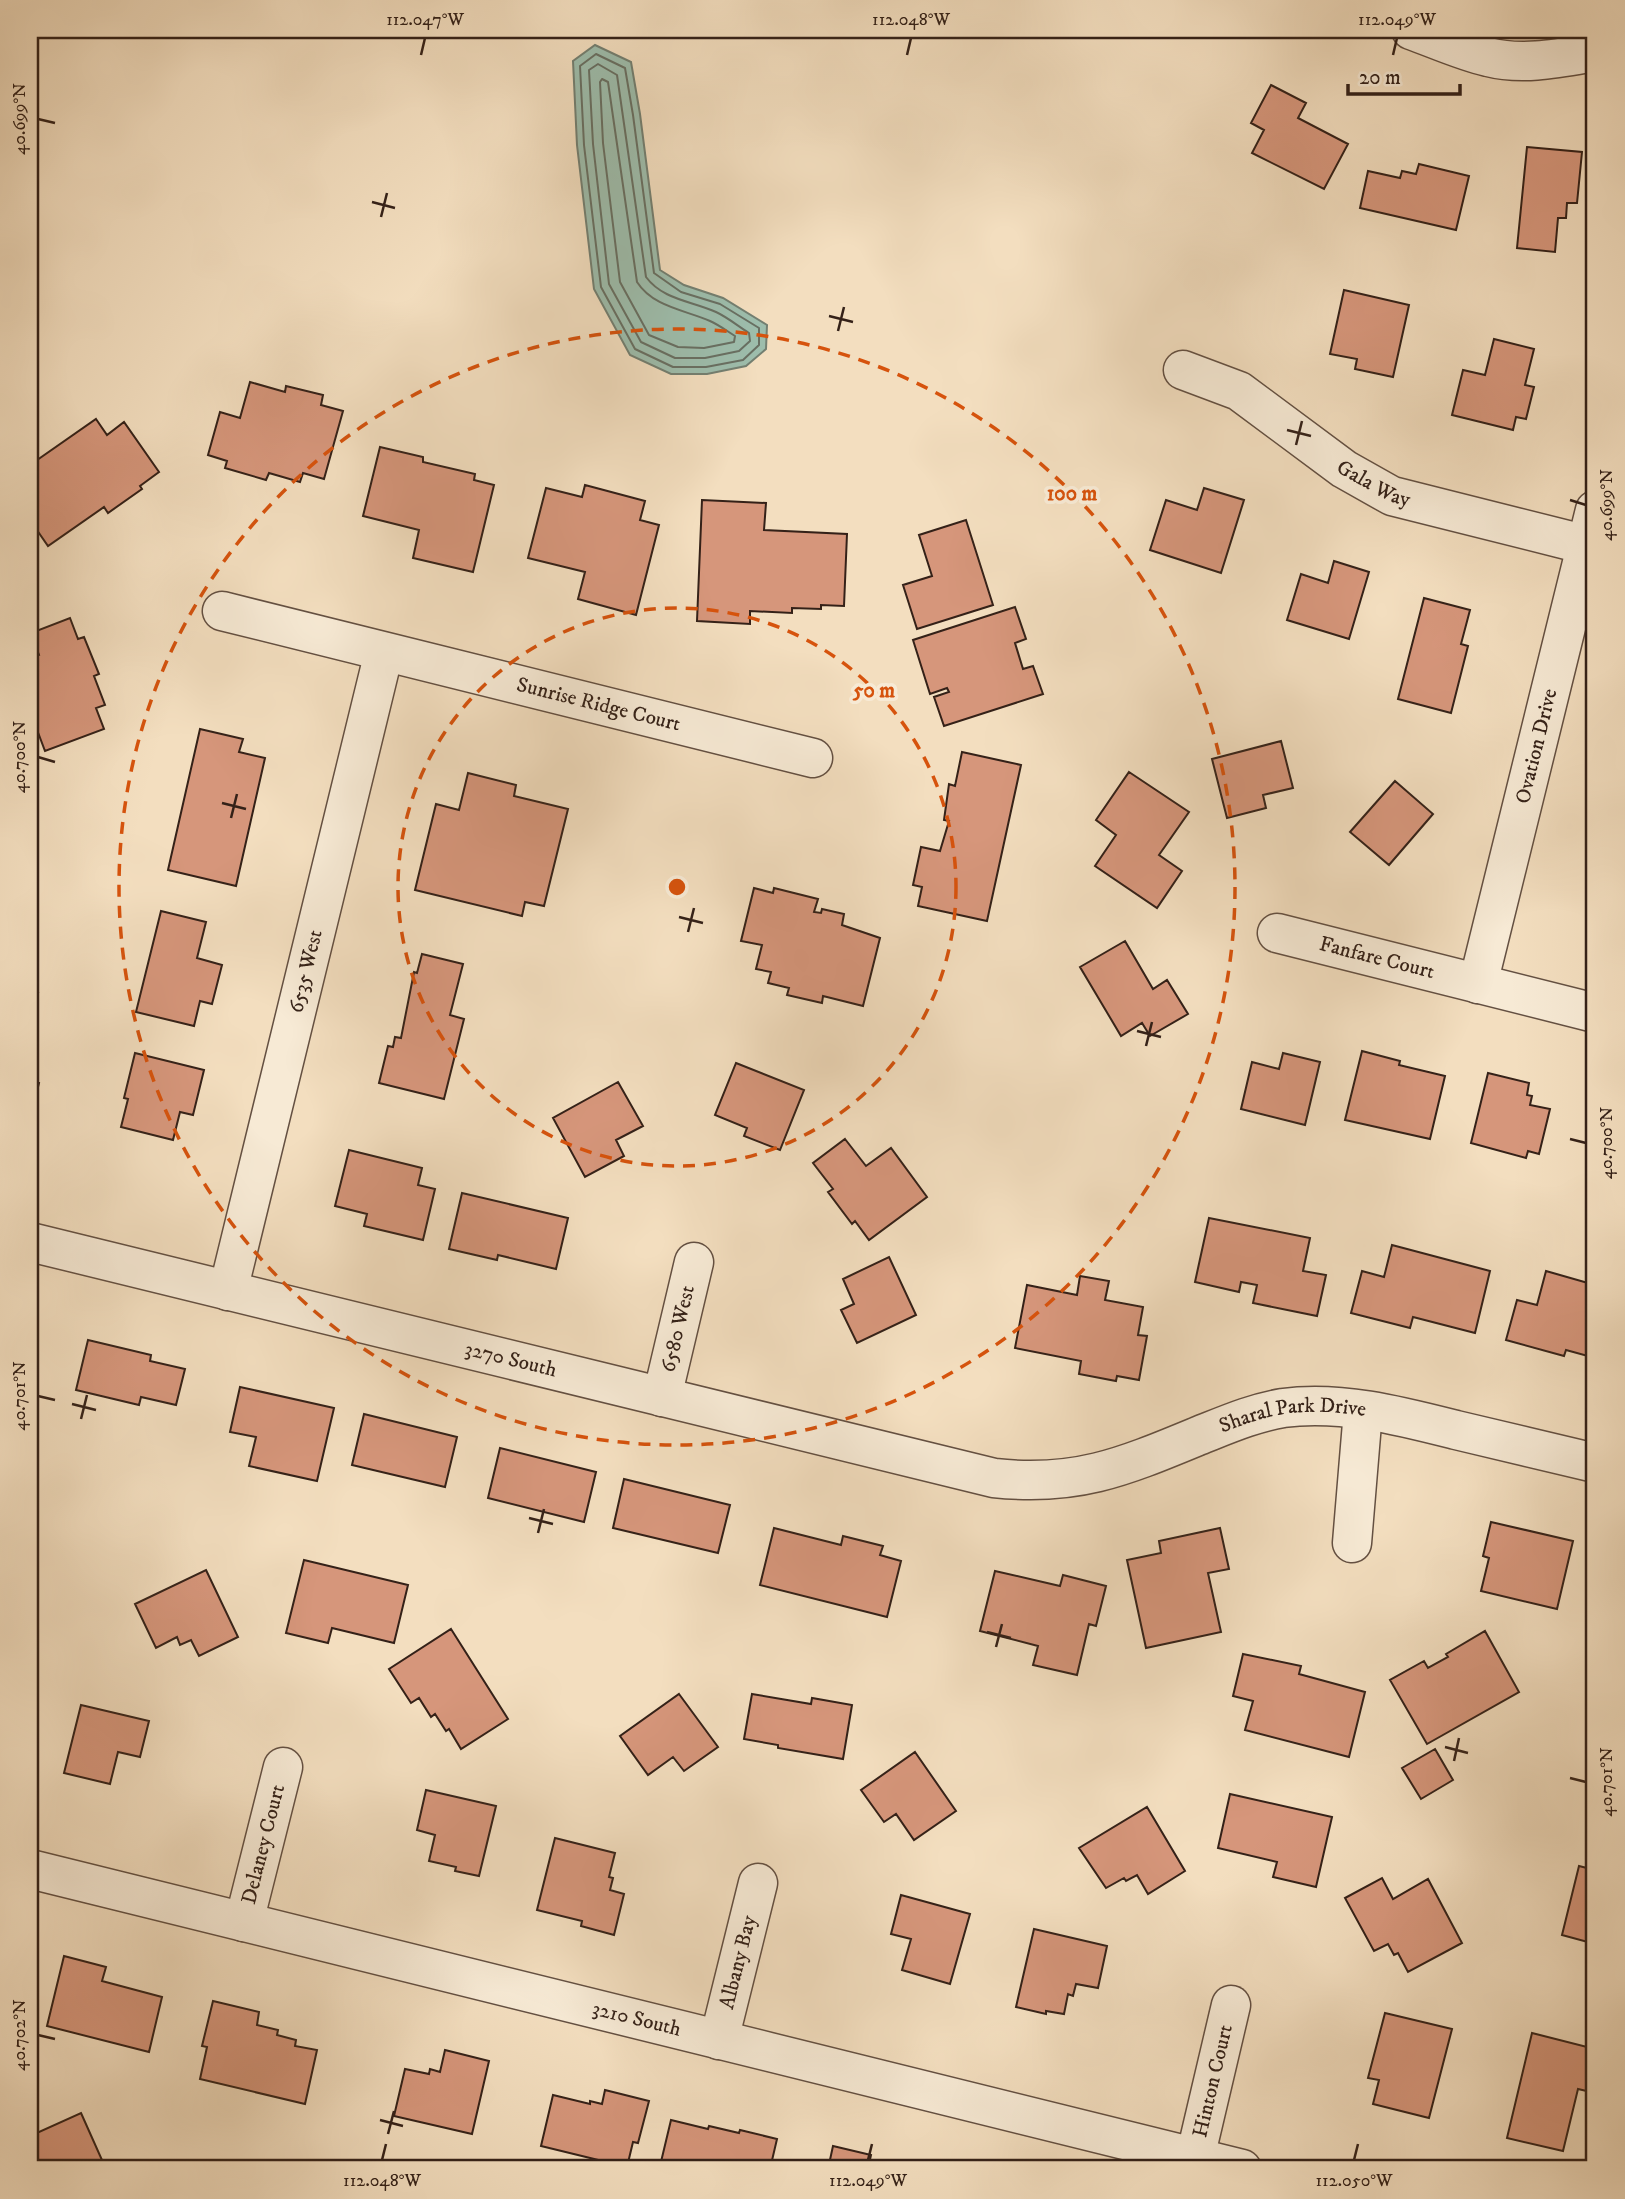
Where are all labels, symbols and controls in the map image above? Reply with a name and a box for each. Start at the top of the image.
text: 112.047°W [386,9,464,31]
text: 112.048°W [872,9,950,31]
text: 112.049°W [1358,9,1436,31]
scale bar [1348,52,1460,96]
text: 20 m [1359,65,1401,91]
text: 40.699°N [9,83,31,155]
street label: Gala Way [1332,454,1414,513]
text: 40.699°N [1596,469,1618,541]
text: 100 m [1047,481,1097,507]
street label: Sunrise Ridge Court [514,672,683,738]
text: 50 m [852,678,895,704]
street label: Ovation Drive [1510,686,1564,806]
text: 40.700°N [9,720,31,793]
centre of rings [665,875,689,899]
street label: 6535 West [283,927,329,1016]
street label: Fanfare Court [1317,931,1437,985]
text: 40.700°N [1596,1106,1618,1179]
street label: 6580 West [655,1283,701,1375]
street label: 3270 South [462,1336,559,1383]
text: 40.701°N [9,1361,31,1431]
street label: Sharal Park Drive [1215,1393,1368,1439]
text: 40.701°N [1596,1747,1618,1817]
street label: Delaney Court [236,1782,291,1907]
street label: Albany Bay [714,1912,763,2012]
street label: 3210 South [590,1996,684,2043]
text: 40.702°N [9,1999,31,2071]
street label: Hinton Court [1187,2022,1239,2140]
text: 112.048°W [343,2170,421,2192]
text: 112.049°W [829,2170,907,2192]
text: 112.050°W [1315,2170,1393,2192]

